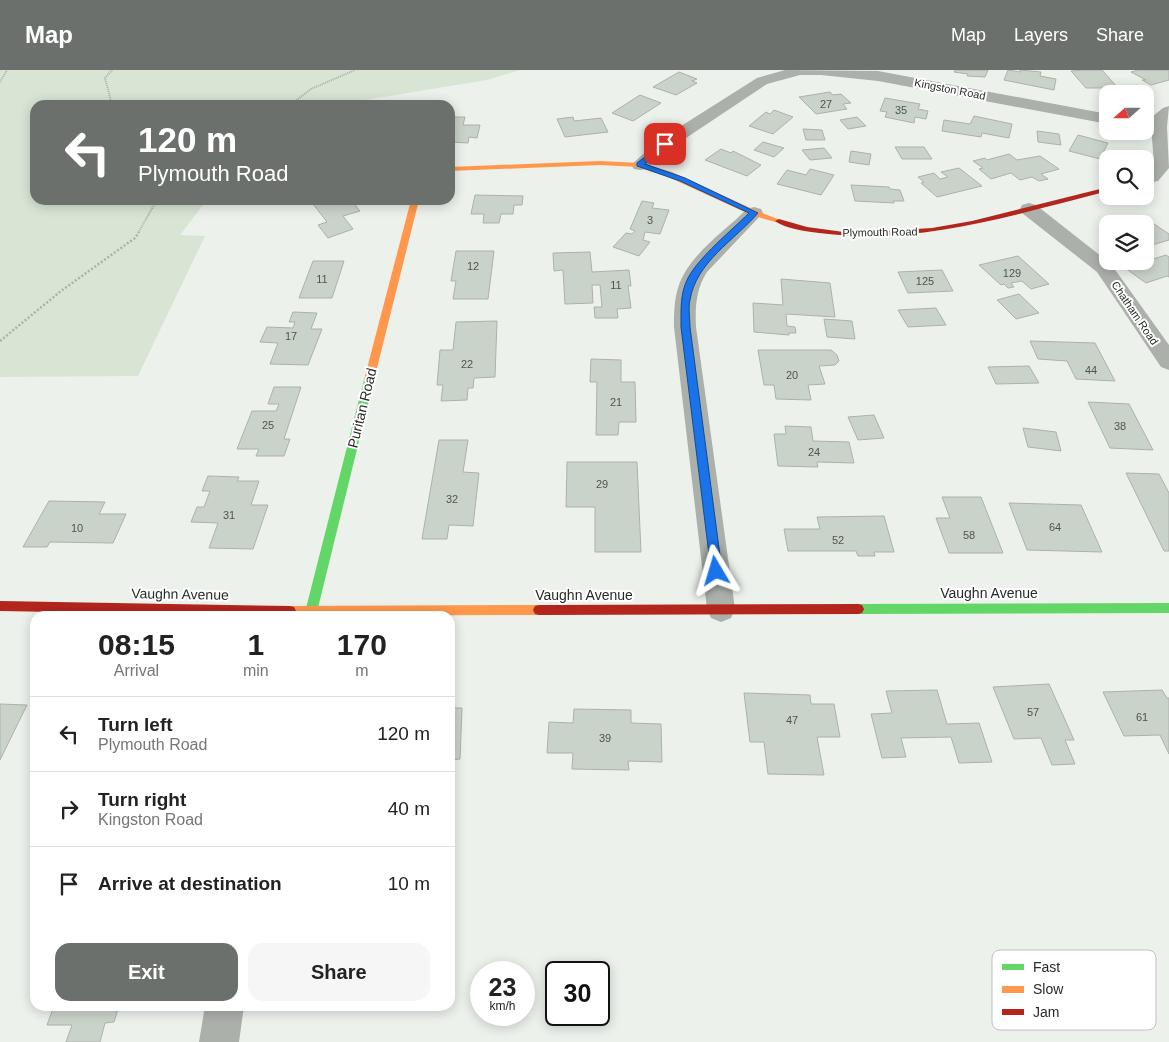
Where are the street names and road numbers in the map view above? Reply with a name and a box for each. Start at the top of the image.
street label: Kingston Road [913,76,987,102]
street label: Plymouth Road [842,225,918,239]
street label: Chatham Road [1109,279,1161,347]
street label: Puritan Road [344,366,380,450]
street label: Vaughn Avenue [131,585,229,603]
street label: Vaughn Avenue [940,585,1038,601]
street label: Vaughn Avenue [535,587,633,603]

